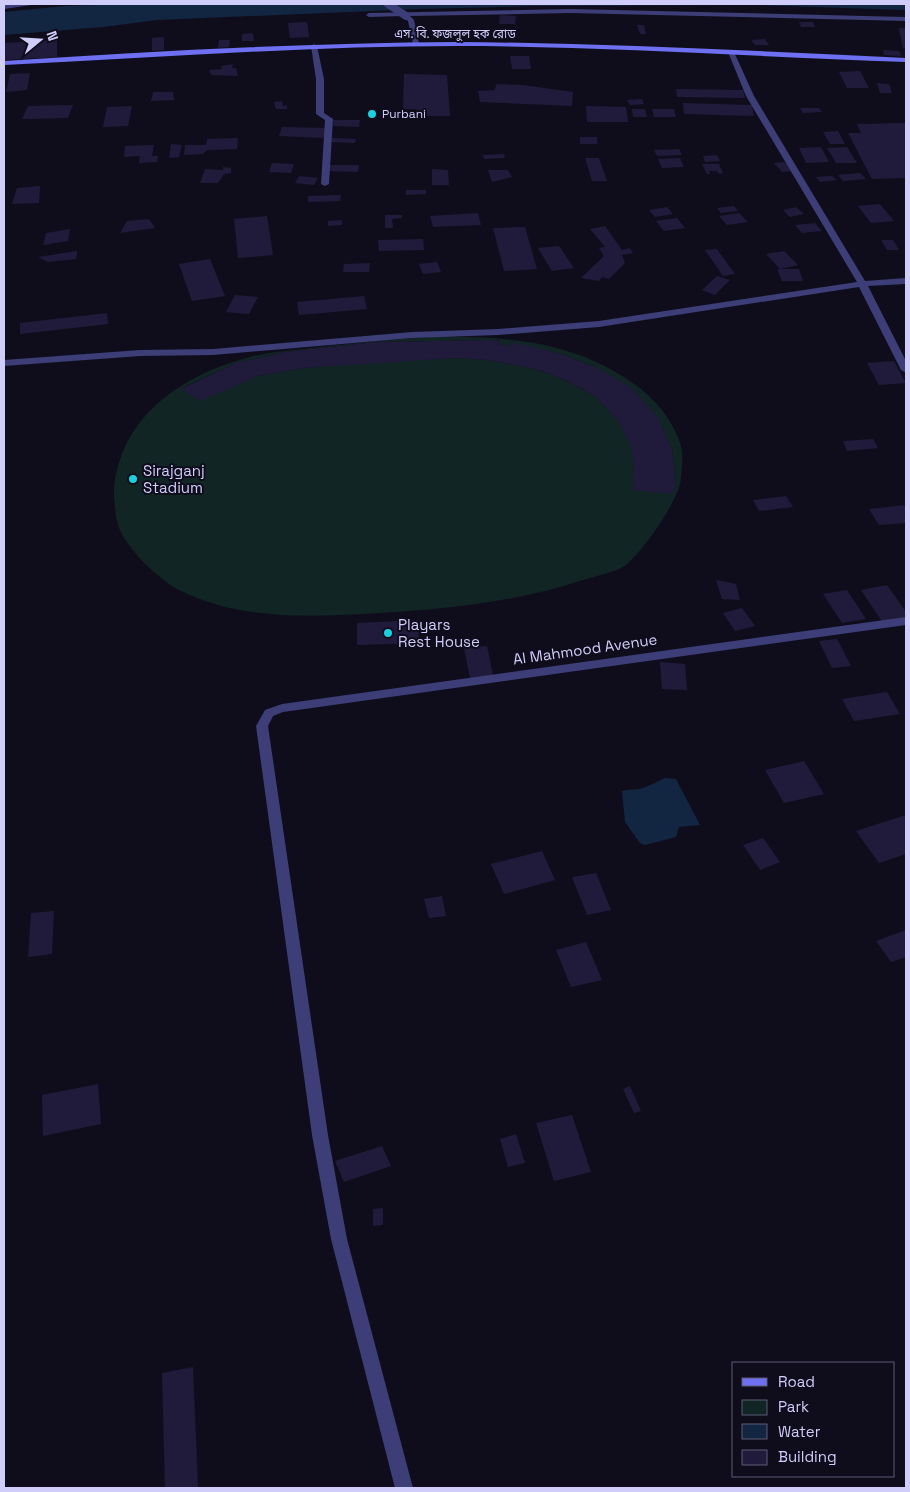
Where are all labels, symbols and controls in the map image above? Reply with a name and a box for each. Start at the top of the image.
north arrow [15,15,65,65]
street label: এস. বি. ফজলুল হক রোড [394,26,516,42]
text: N [42,29,62,43]
place label: Purbani [382,106,426,122]
marker: Purbani [366,108,378,120]
place label: Sirajganj Stadium [143,461,205,497]
marker: Sirajganj Stadium [127,473,139,485]
place label: Playars Rest House [398,615,480,651]
marker: Playars Rest House [382,627,394,639]
street label: Al Mahmood Avenue [512,629,658,669]
legend [732,1362,895,1477]
text: Road [778,1372,815,1391]
text: Park [778,1397,809,1416]
text: Water [778,1422,821,1441]
text: Building [778,1447,837,1466]

